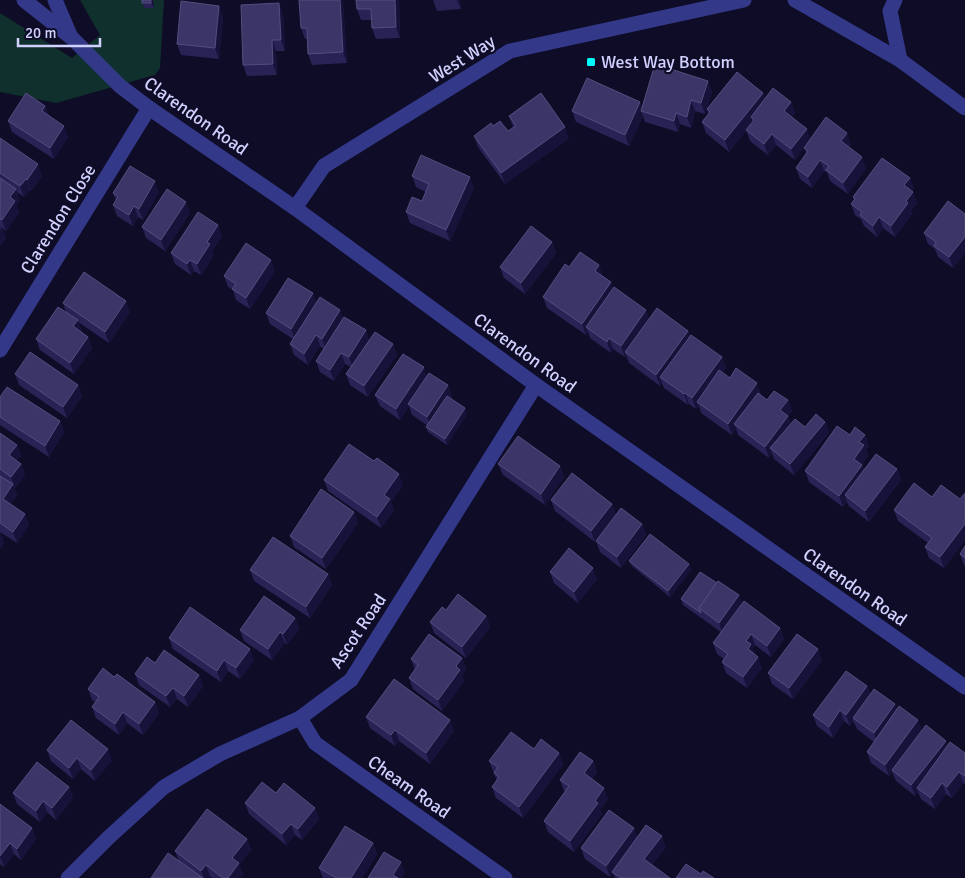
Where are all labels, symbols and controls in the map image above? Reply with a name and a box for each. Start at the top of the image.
scale bar [18,15,100,47]
text: 20 m [25,24,56,42]
street label: West Way [425,30,500,88]
place label: West Way Bottom [601,51,735,73]
marker: West Way Bottom [585,56,597,68]
street label: Clarendon Road [140,72,252,160]
street label: Clarendon Close [15,160,101,278]
street label: Clarendon Road [469,308,581,398]
street label: Clarendon Road [799,543,911,631]
street label: Ascot Road [325,590,391,672]
street label: Cheam Road [364,751,454,823]

